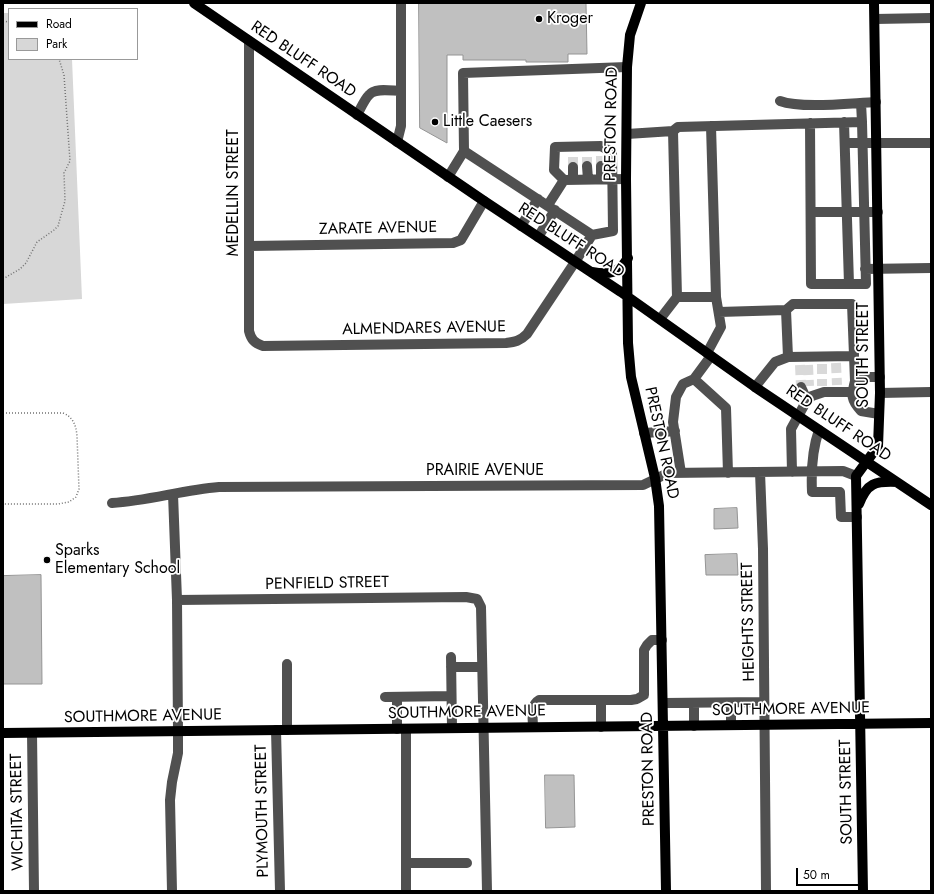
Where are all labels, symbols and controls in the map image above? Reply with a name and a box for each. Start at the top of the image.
legend [8,8,138,60]
place label: Kroger [547,9,593,29]
marker: Kroger [534,14,544,24]
text: Road [46,15,72,33]
street label: RED BLUFF ROAD [247,18,359,102]
text: Park [46,35,67,53]
street label: PRESTON ROAD [601,67,623,181]
place label: Little Caesers [443,112,532,132]
marker: Little Caesers [430,117,440,127]
street label: MEDELLIN STREET [224,129,244,257]
street label: RED BLUFF ROAD [514,199,628,283]
street label: ZARATE AVENUE [319,218,437,240]
street label: SOUTH STREET [854,302,874,408]
street label: ALMENDARES AVENUE [342,318,506,340]
street label: RED BLUFF ROAD [782,382,894,466]
street label: PRESTON ROAD [640,385,682,501]
street label: PRAIRIE AVENUE [426,461,544,481]
place label: Sparks Elementary School [55,541,180,579]
marker: Sparks Elementary School [42,555,52,565]
street label: HEIGHTS STREET [738,562,760,682]
street label: PENFIELD STREET [265,573,389,595]
street label: SOUTHMORE AVENUE [712,699,870,721]
street label: SOUTHMORE AVENUE [388,702,546,724]
street label: SOUTHMORE AVENUE [64,706,222,728]
street label: PRESTON ROAD [638,712,660,826]
street label: SOUTH STREET [836,739,858,845]
street label: PLYMOUTH STREET [252,744,274,878]
street label: WICHITA STREET [7,753,29,871]
scale bar [798,860,864,886]
text: 50 m [803,866,830,884]

